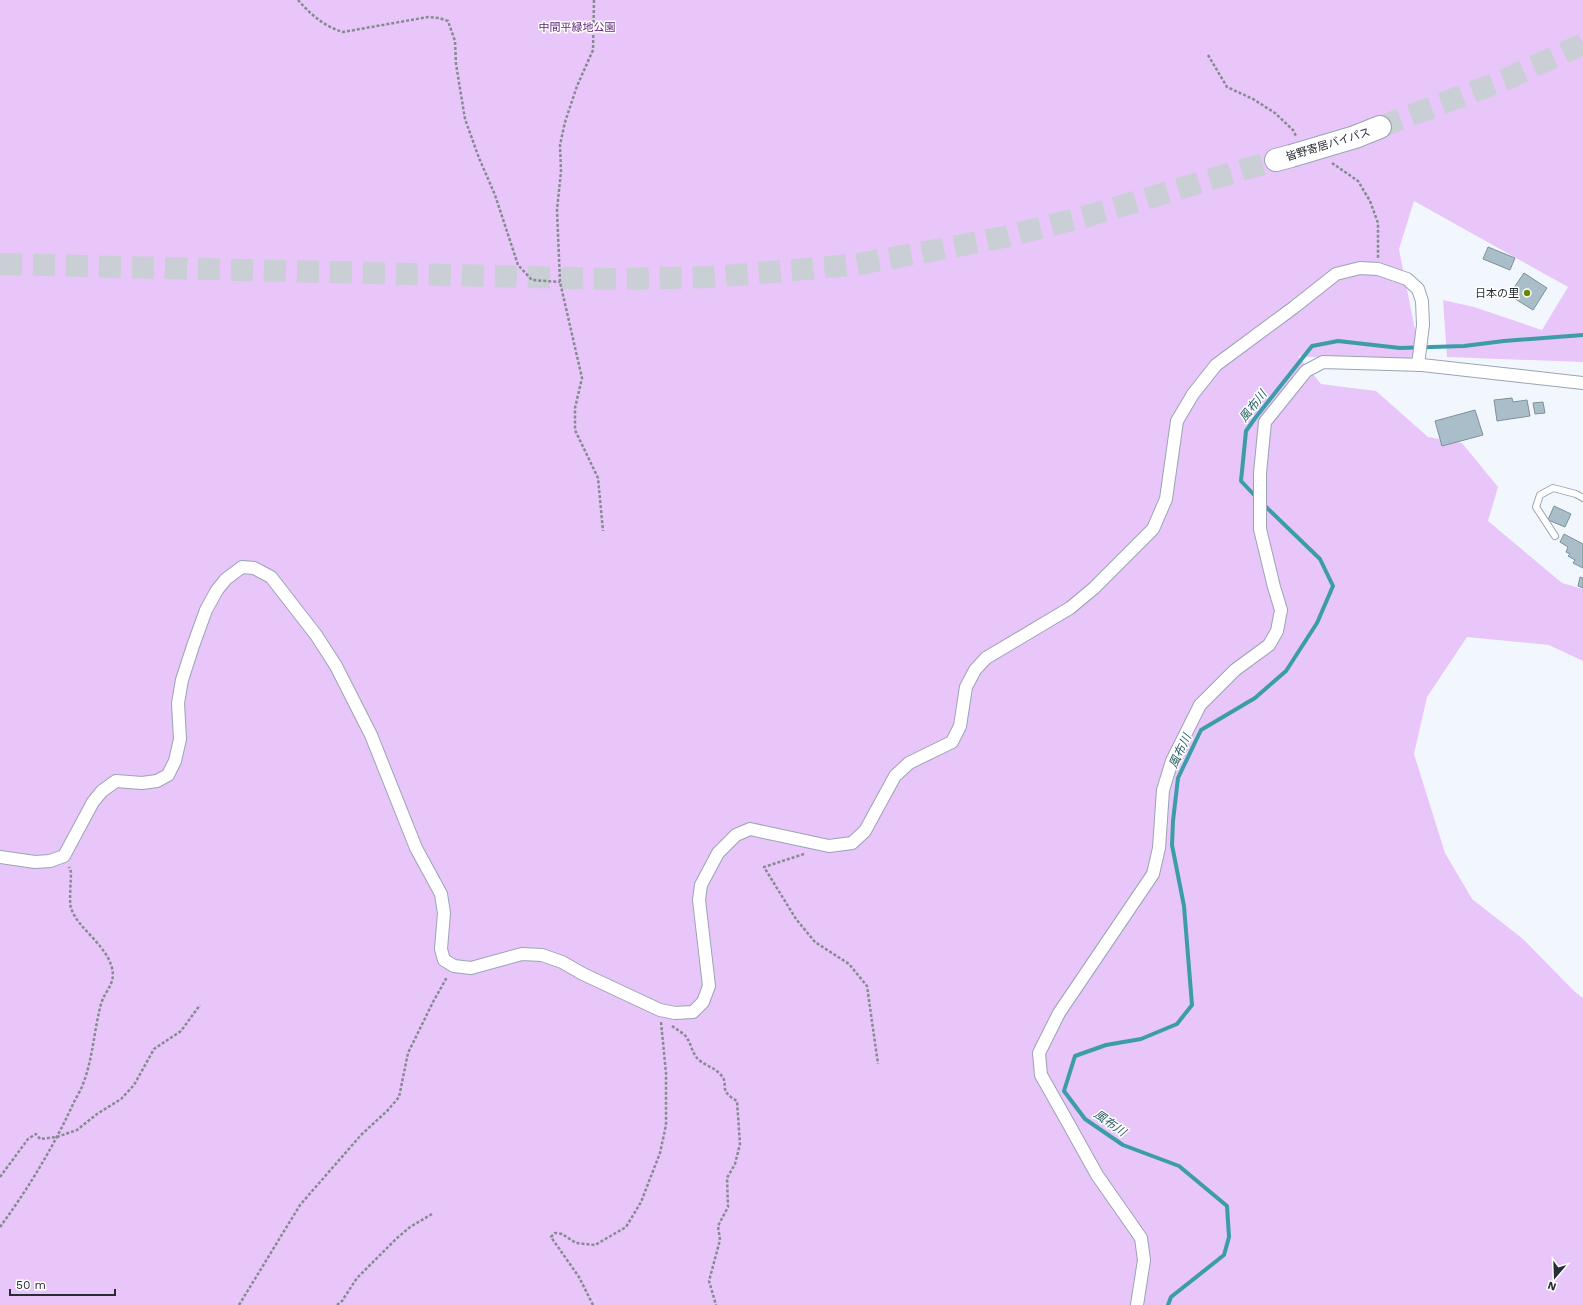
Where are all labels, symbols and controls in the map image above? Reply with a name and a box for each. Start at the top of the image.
park label: 中間平緑地公園 [539,21,616,34]
street label: 皆野寄居バイパス [1284,125,1372,164]
place label: 日本の里 [1475,287,1519,300]
marker: 日本の里 [1522,288,1532,298]
water label: 風布川 [1236,386,1271,424]
water label: 風布川 [1166,730,1195,770]
water label: 風布川 [1091,1107,1130,1140]
north arrow [1535,1257,1575,1297]
scale bar [10,1271,115,1297]
text: 50 m [16,1278,46,1292]
text: N [1546,1279,1558,1293]

